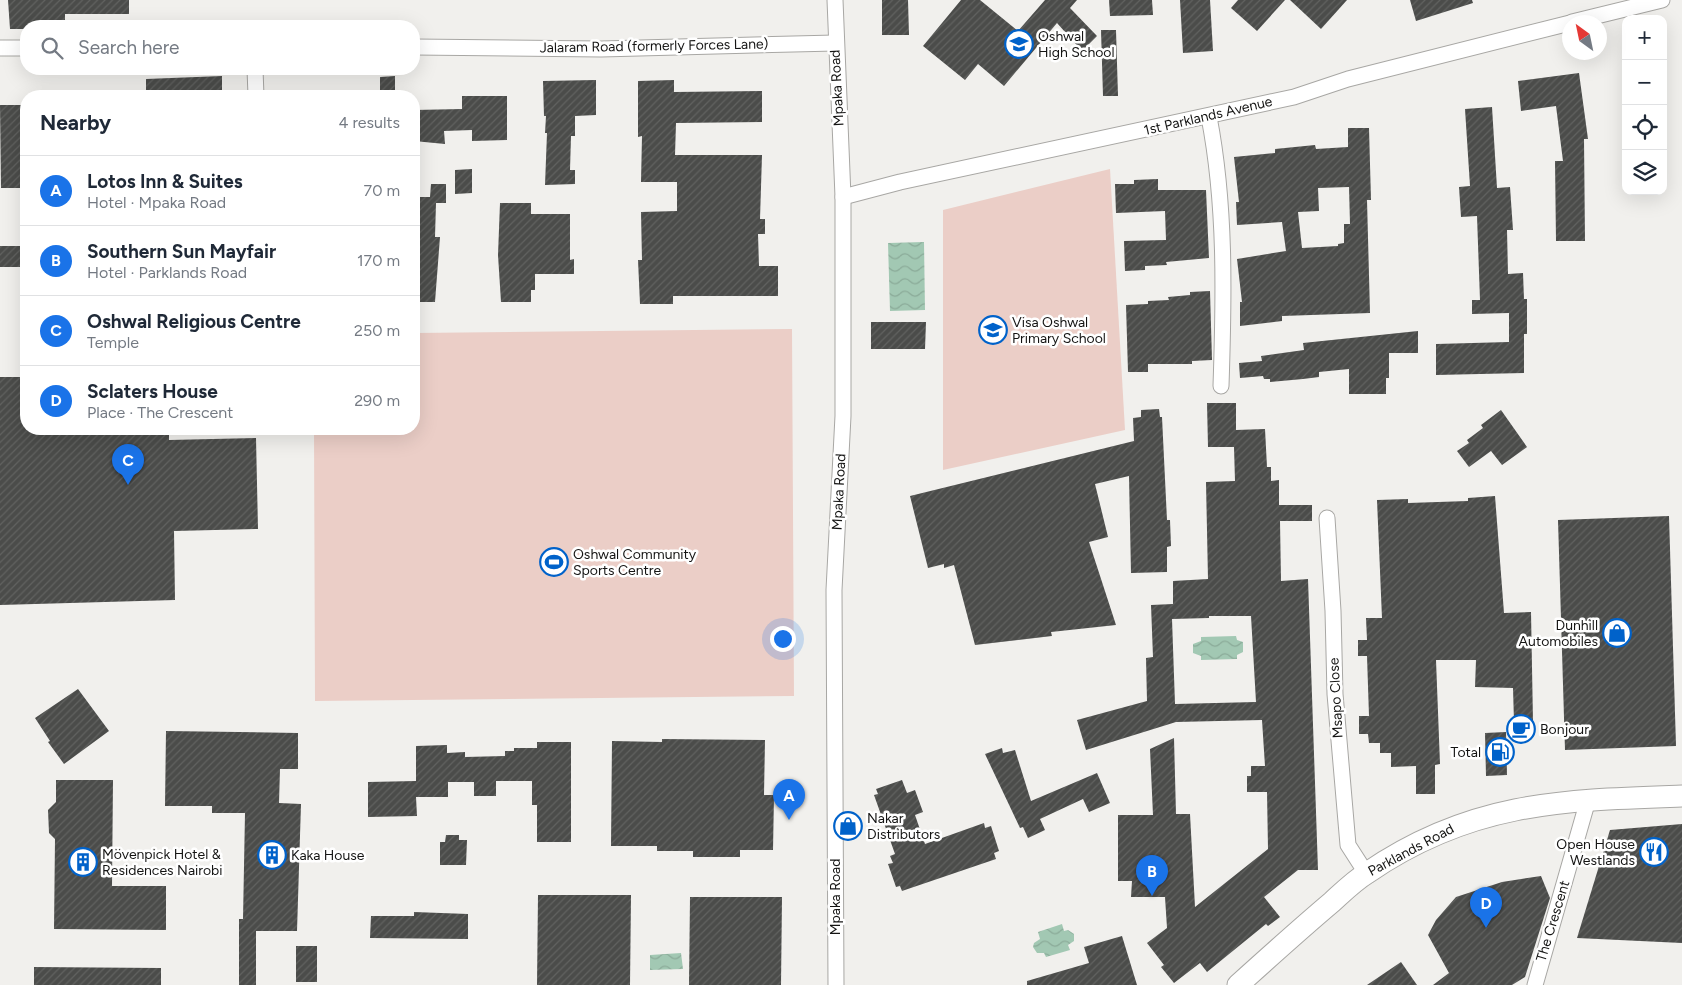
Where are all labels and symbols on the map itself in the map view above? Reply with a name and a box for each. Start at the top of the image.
north arrow [1562,15,1607,60]
place label: Oshwal High School [1038,28,1115,61]
school or university icon: Oshwal High School [1004,29,1034,59]
street label: Jalaram Road (formerly Forces Lane) [539,36,769,56]
street label: Mpaka Road [827,49,847,127]
street label: 1st Parklands Avenue [1142,93,1274,139]
place label: Visa Oshwal Primary School [1012,314,1106,347]
school or university icon: Visa Oshwal Primary School [978,315,1008,345]
pin: C [112,444,144,485]
street label: Mpaka Road [829,453,849,531]
place label: Oshwal Community Sports Centre [573,546,697,579]
sports icon: Oshwal Community Sports Centre [539,547,569,577]
place label: Dunhill Automobiles [1519,617,1598,650]
shop icon: Dunhill Automobiles [1602,618,1632,648]
your location [770,626,796,652]
street label: Msapo Close [1325,657,1347,739]
cafe icon: Bonjour [1506,714,1536,744]
place label: Bonjour [1540,721,1589,738]
fuel station icon: Total [1485,737,1515,767]
place label: Total [1451,744,1481,761]
pin: A [773,779,805,820]
place label: Nakar Distributors [867,810,940,843]
shop icon: Nakar Distributors [833,811,863,841]
street label: Parklands Road [1365,820,1457,880]
place label: Open House Westlands [1556,836,1635,869]
restaurant icon: Open House Westlands [1639,837,1669,867]
building icon: Kaka House [257,840,287,870]
place label: Mövenpick Hotel & Residences Nairobi [102,846,223,879]
building icon: Mövenpick Hotel & Residences Nairobi [68,847,98,877]
place label: Kaka House [291,847,365,864]
pin: B [1136,855,1168,896]
street label: Mpaka Road [827,859,844,935]
street label: The Crescent [1533,878,1573,964]
pin: D [1470,887,1502,928]

